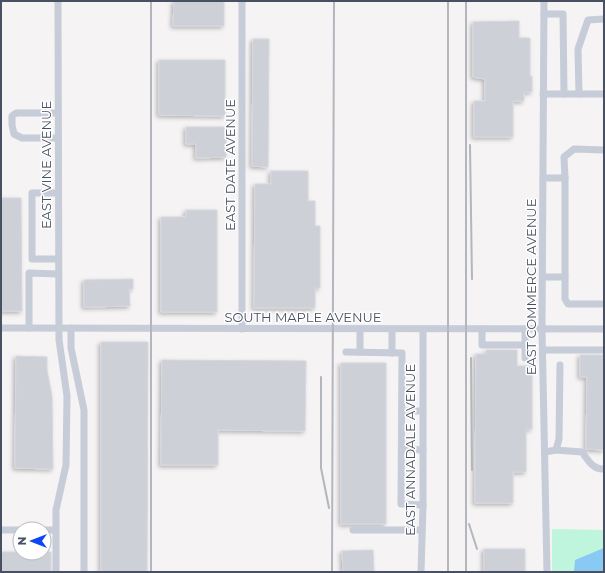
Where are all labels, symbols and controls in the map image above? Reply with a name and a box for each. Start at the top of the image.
street label: EAST DATE AVENUE [222,99,238,231]
street label: EAST VINE AVENUE [38,101,54,229]
street label: EAST COMMERCE AVENUE [523,199,539,375]
street label: SOUTH MAPLE AVENUE [224,309,382,325]
street label: EAST ANNADALE AVENUE [402,364,418,536]
north arrow [12,521,52,561]
text: N [15,537,29,545]

